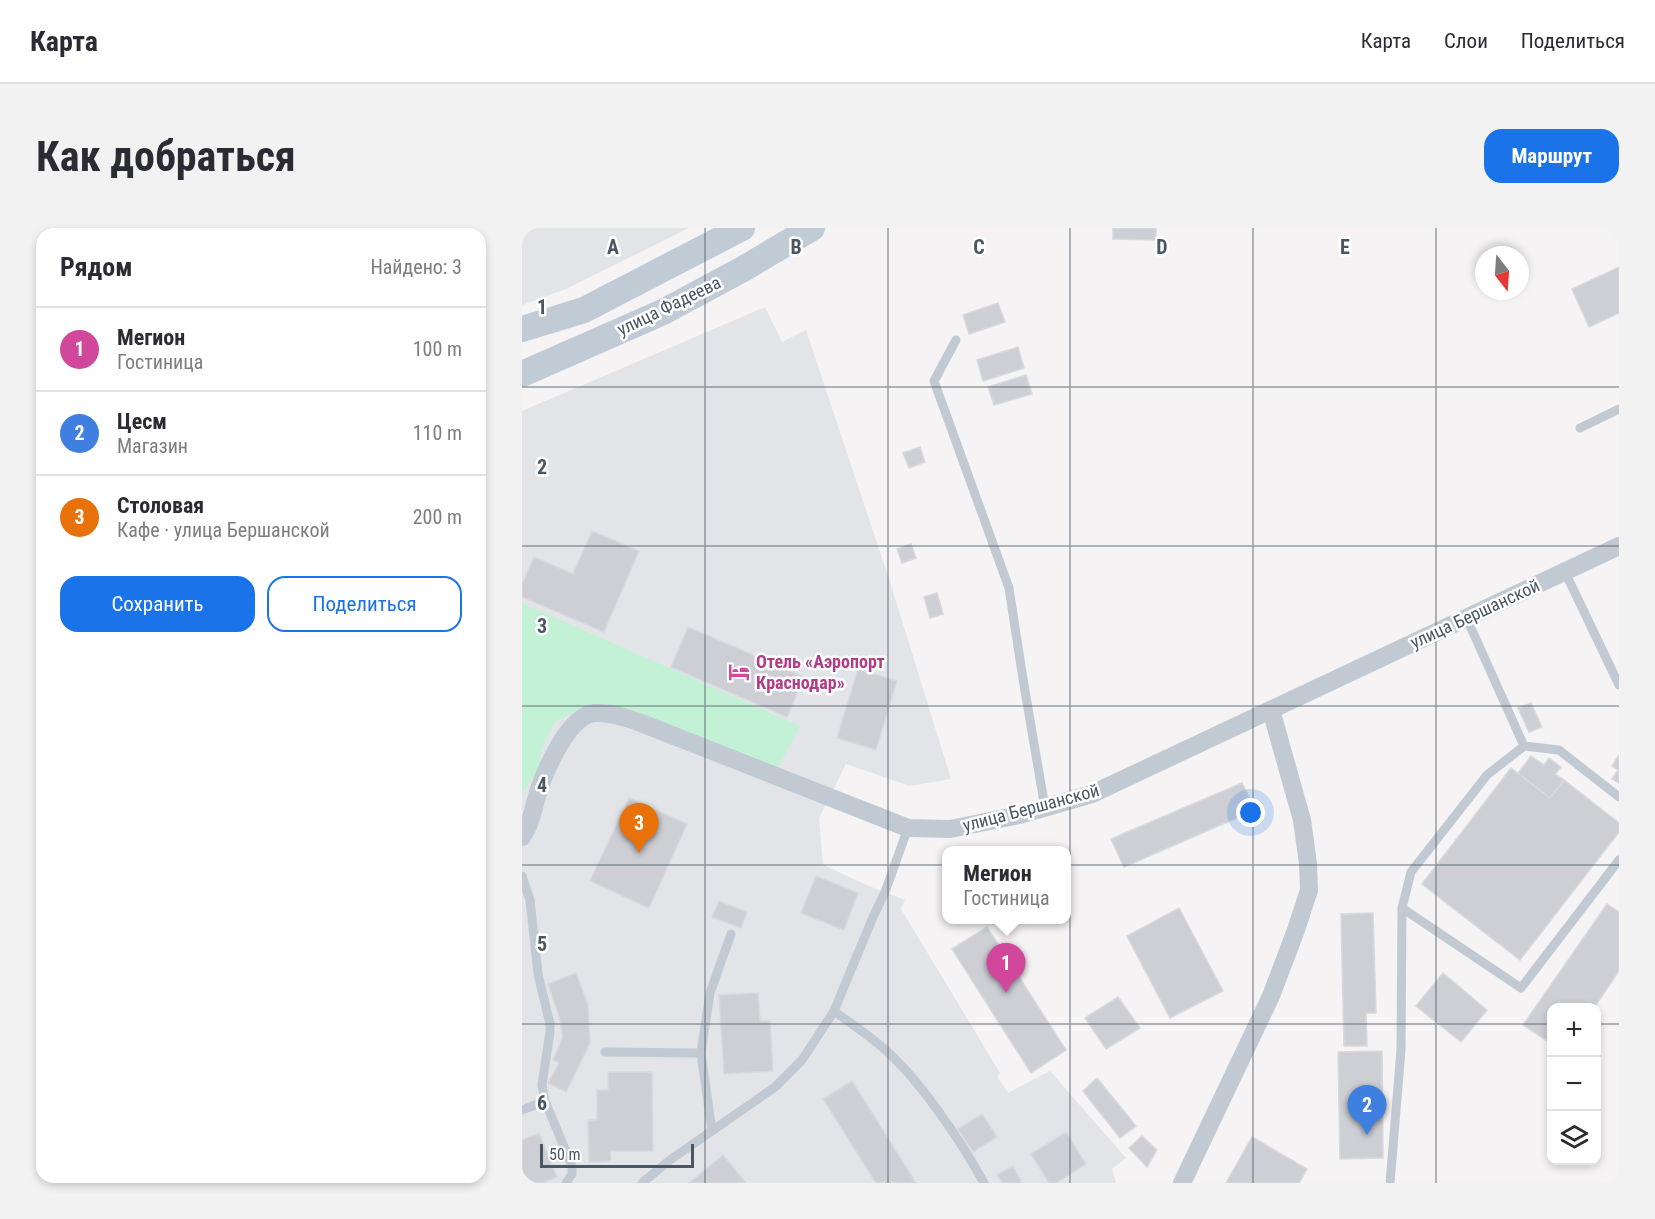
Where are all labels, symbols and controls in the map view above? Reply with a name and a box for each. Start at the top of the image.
text: Карта [30,25,98,58]
text: Карта [1361,29,1411,53]
text: Слои [1444,29,1488,53]
text: Поделиться [1521,29,1625,53]
button: Маршрут [1484,129,1619,183]
text: Как добраться [36,132,296,181]
text: A [607,235,619,259]
text: B [790,235,802,259]
text: C [973,235,985,259]
text: D [1156,235,1168,259]
text: E [1340,235,1350,259]
north arrow [1475,246,1529,300]
text: Рядом [60,252,132,282]
text: Найдено: 3 [370,255,462,279]
street label: улица Фадеева [614,271,724,340]
text: 1 [537,295,547,319]
text: Мегион [117,325,185,350]
text: 1 [74,337,85,361]
text: 100 m [413,337,462,361]
text: Гостиница [117,350,203,374]
text: Цесм [117,409,167,434]
text: 2 [74,421,85,445]
text: 110 m [413,421,462,445]
text: Магазин [117,434,188,458]
text: 2 [537,455,547,479]
text: Столовая [117,493,204,518]
text: 3 [74,505,85,529]
text: 200 m [413,505,462,529]
text: Кафе · улица Бершанской [117,518,330,542]
street label: улица Бершанской [1407,574,1543,653]
button: Сохранить [60,576,255,632]
button: Поделиться [267,576,462,632]
text: 3 [537,614,547,638]
place label: Отель «Аэропорт Краснодар» [756,651,885,693]
hotel icon: Отель «Аэропорт Краснодар» [727,660,751,684]
text: 4 [537,773,547,797]
street label: улица Бершанской [960,779,1101,836]
your location [1236,798,1265,827]
pin: 3 [620,804,658,853]
popup [942,846,1071,924]
text: Мегион [963,861,1032,886]
text: Гостиница [963,886,1050,910]
text: 5 [537,932,547,956]
pin: 1 [986,944,1026,993]
map controls [1547,1003,1601,1165]
button: + [1547,1003,1601,1057]
button: − [1547,1057,1601,1111]
pin: 2 [1348,1086,1386,1135]
text: 6 [537,1091,547,1115]
button: layers [1547,1111,1601,1165]
scale bar [540,1141,694,1168]
text: 50 m [549,1145,581,1164]

